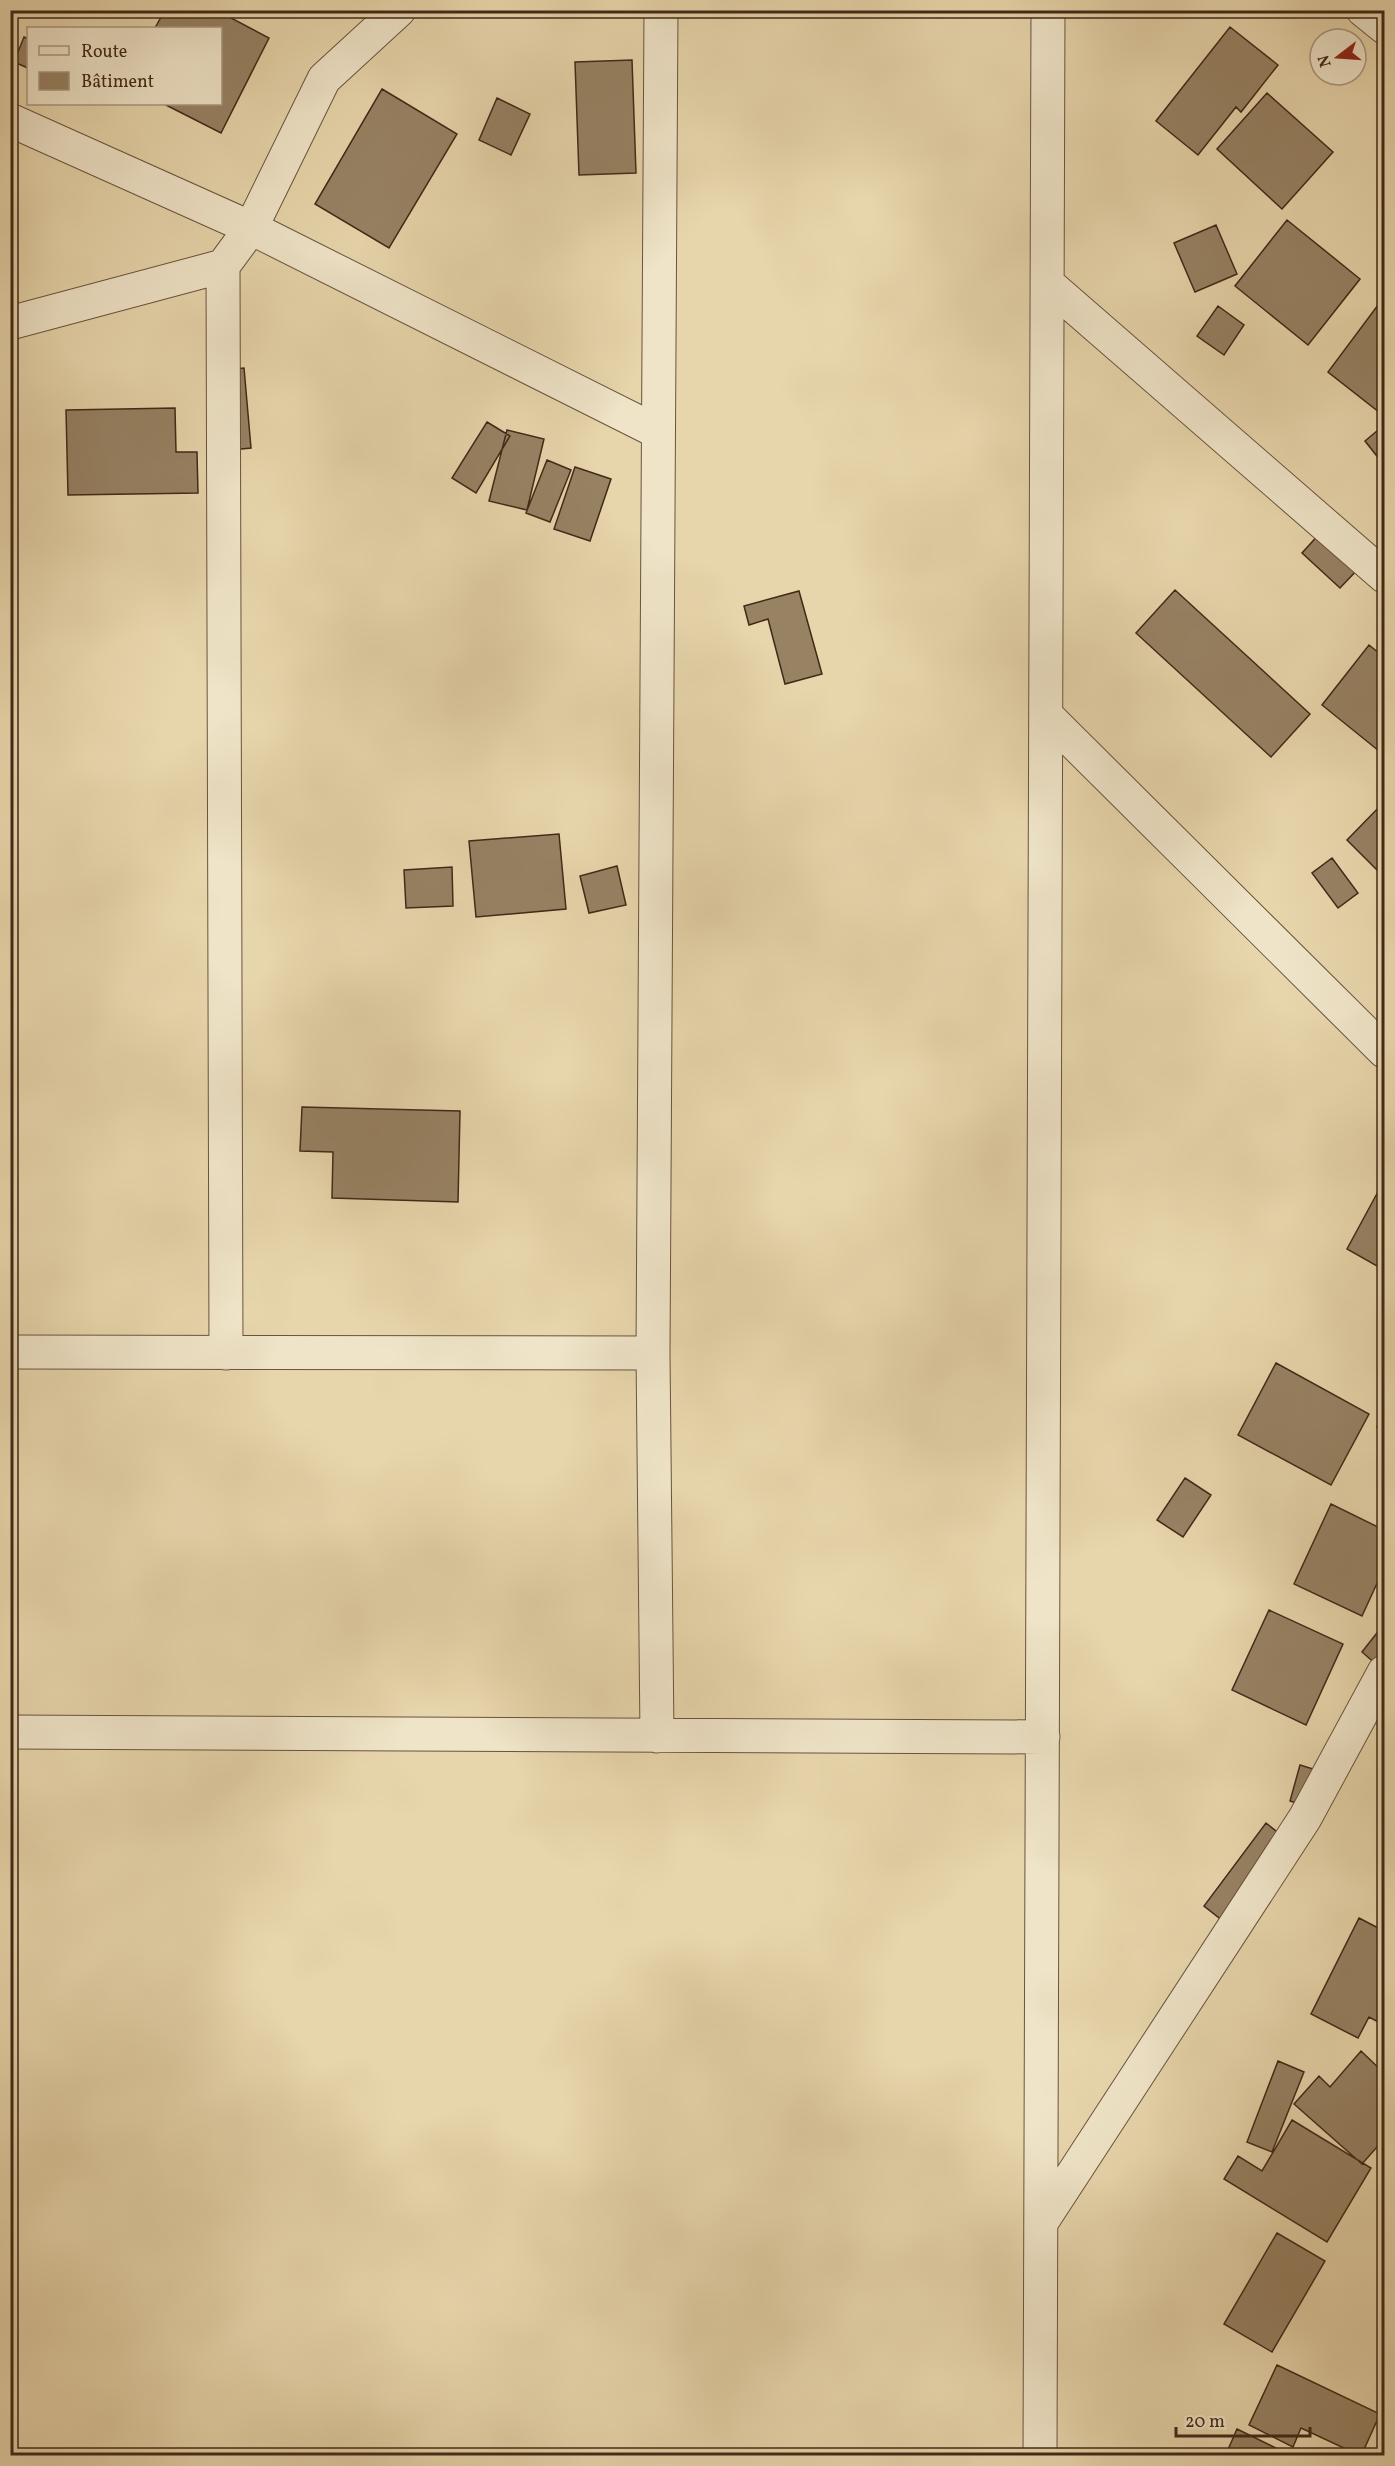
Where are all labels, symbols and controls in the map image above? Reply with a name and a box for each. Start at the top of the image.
legend [27,27,222,105]
north arrow [1308,27,1368,87]
text: Route [81,40,127,65]
text: N [1313,52,1338,70]
text: Bâtiment [81,70,154,95]
scale bar [1176,2400,1310,2438]
text: 20 m [1185,2410,1225,2435]

